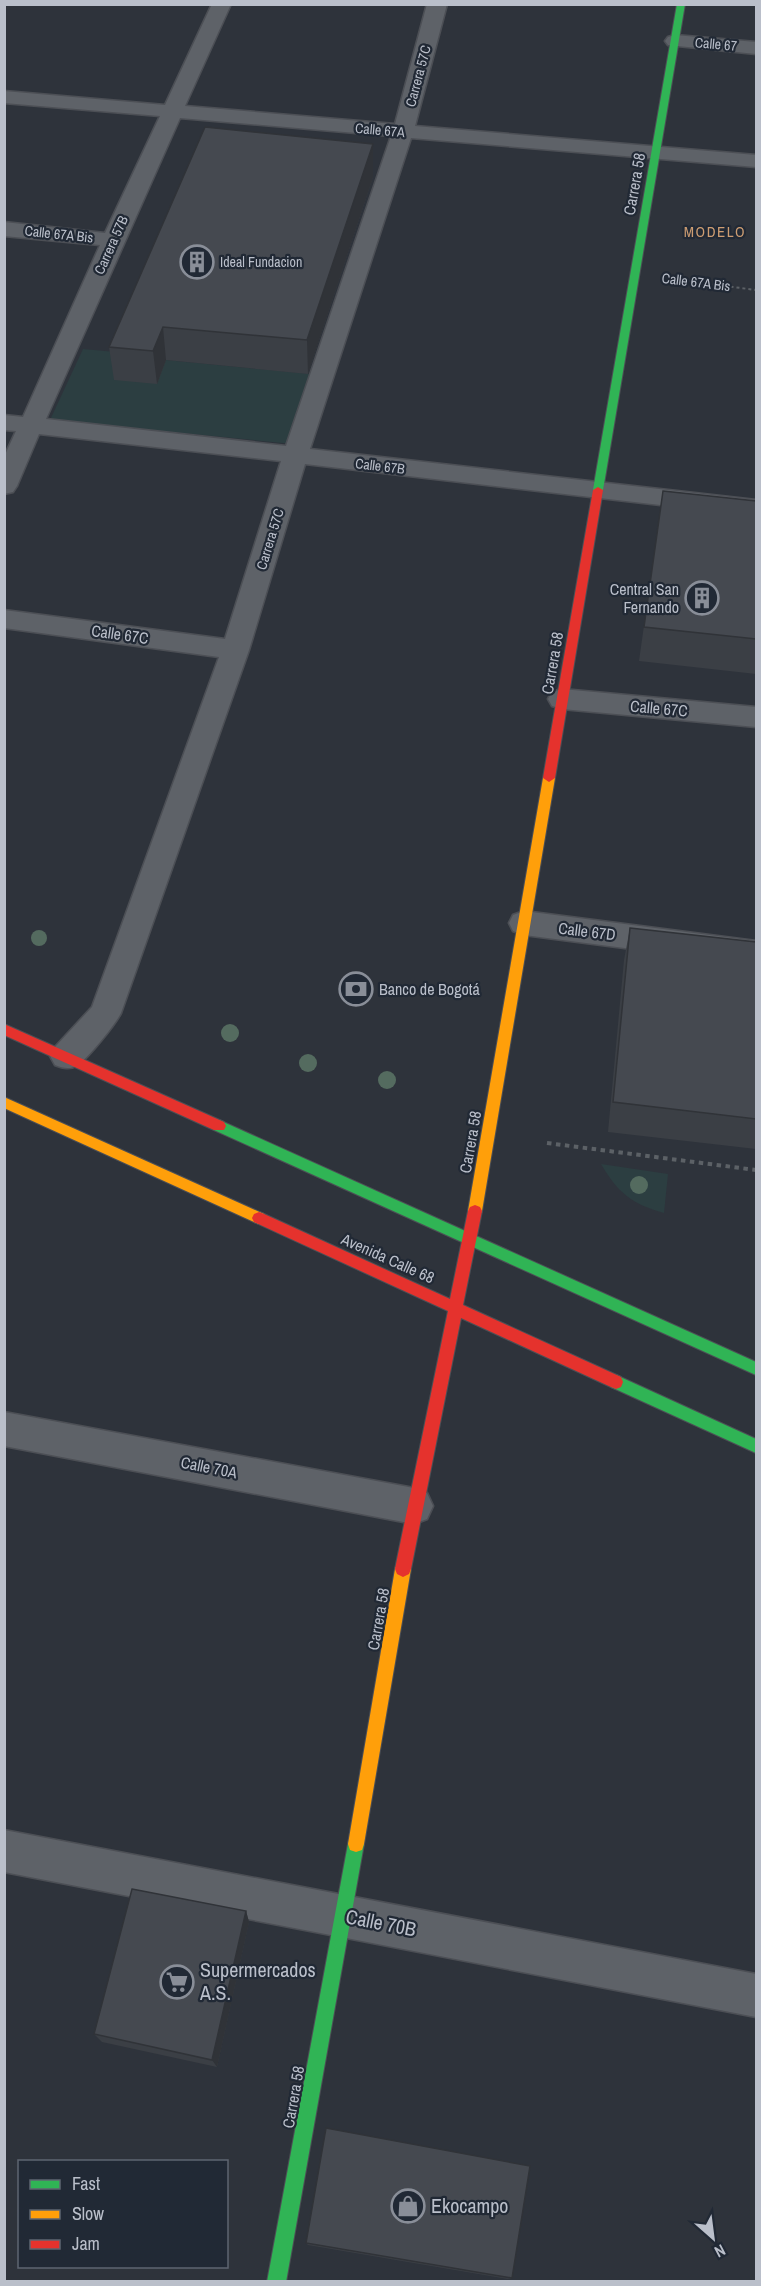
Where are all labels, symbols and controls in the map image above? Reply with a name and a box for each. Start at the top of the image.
street label: Calle 67 [694,33,738,55]
street label: Carrera 57C [401,43,435,109]
street label: Calle 67A [354,119,406,141]
street label: Carrera 58 [618,151,650,217]
street label: Carrera 57B [90,212,132,277]
street label: Calle 67A Bis [24,221,94,247]
district label: MODELO [684,221,746,242]
building icon: Ideal Fundacion [179,244,215,280]
place label: Ideal Fundacion [220,253,302,271]
street label: Calle 67A Bis [661,269,732,295]
street label: Calle 67B [354,454,406,478]
street label: Carrera 57C [252,506,288,572]
place label: Central San Fernando [610,578,679,618]
building icon: Central San Fernando [684,580,720,616]
street label: Calle 67C [90,619,150,649]
street label: Carrera 58 [536,630,568,696]
street label: Calle 67C [629,695,689,721]
street label: Calle 67D [557,917,617,945]
bank icon: Banco de Bogotá [338,971,374,1007]
place label: Banco de Bogotá [379,978,480,1000]
street label: Carrera 58 [454,1109,486,1175]
street label: Avenida Calle 68 [337,1227,438,1288]
street label: Calle 70A [179,1451,239,1483]
street label: Carrera 58 [362,1586,394,1652]
street label: Calle 70B [344,1902,419,1943]
place label: Supermercados A.S. [199,1956,316,2006]
supermarket icon: Supermercados A.S. [159,1964,195,2000]
street label: Carrera 58 [277,2064,309,2130]
legend [18,2160,228,2268]
text: Fast [72,2171,100,2196]
shop icon: Ekocampo [390,2188,426,2224]
place label: Ekocampo [431,2192,508,2219]
text: Slow [72,2201,104,2226]
north arrow [683,2208,743,2268]
text: Jam [72,2231,100,2256]
text: N [711,2239,729,2263]

